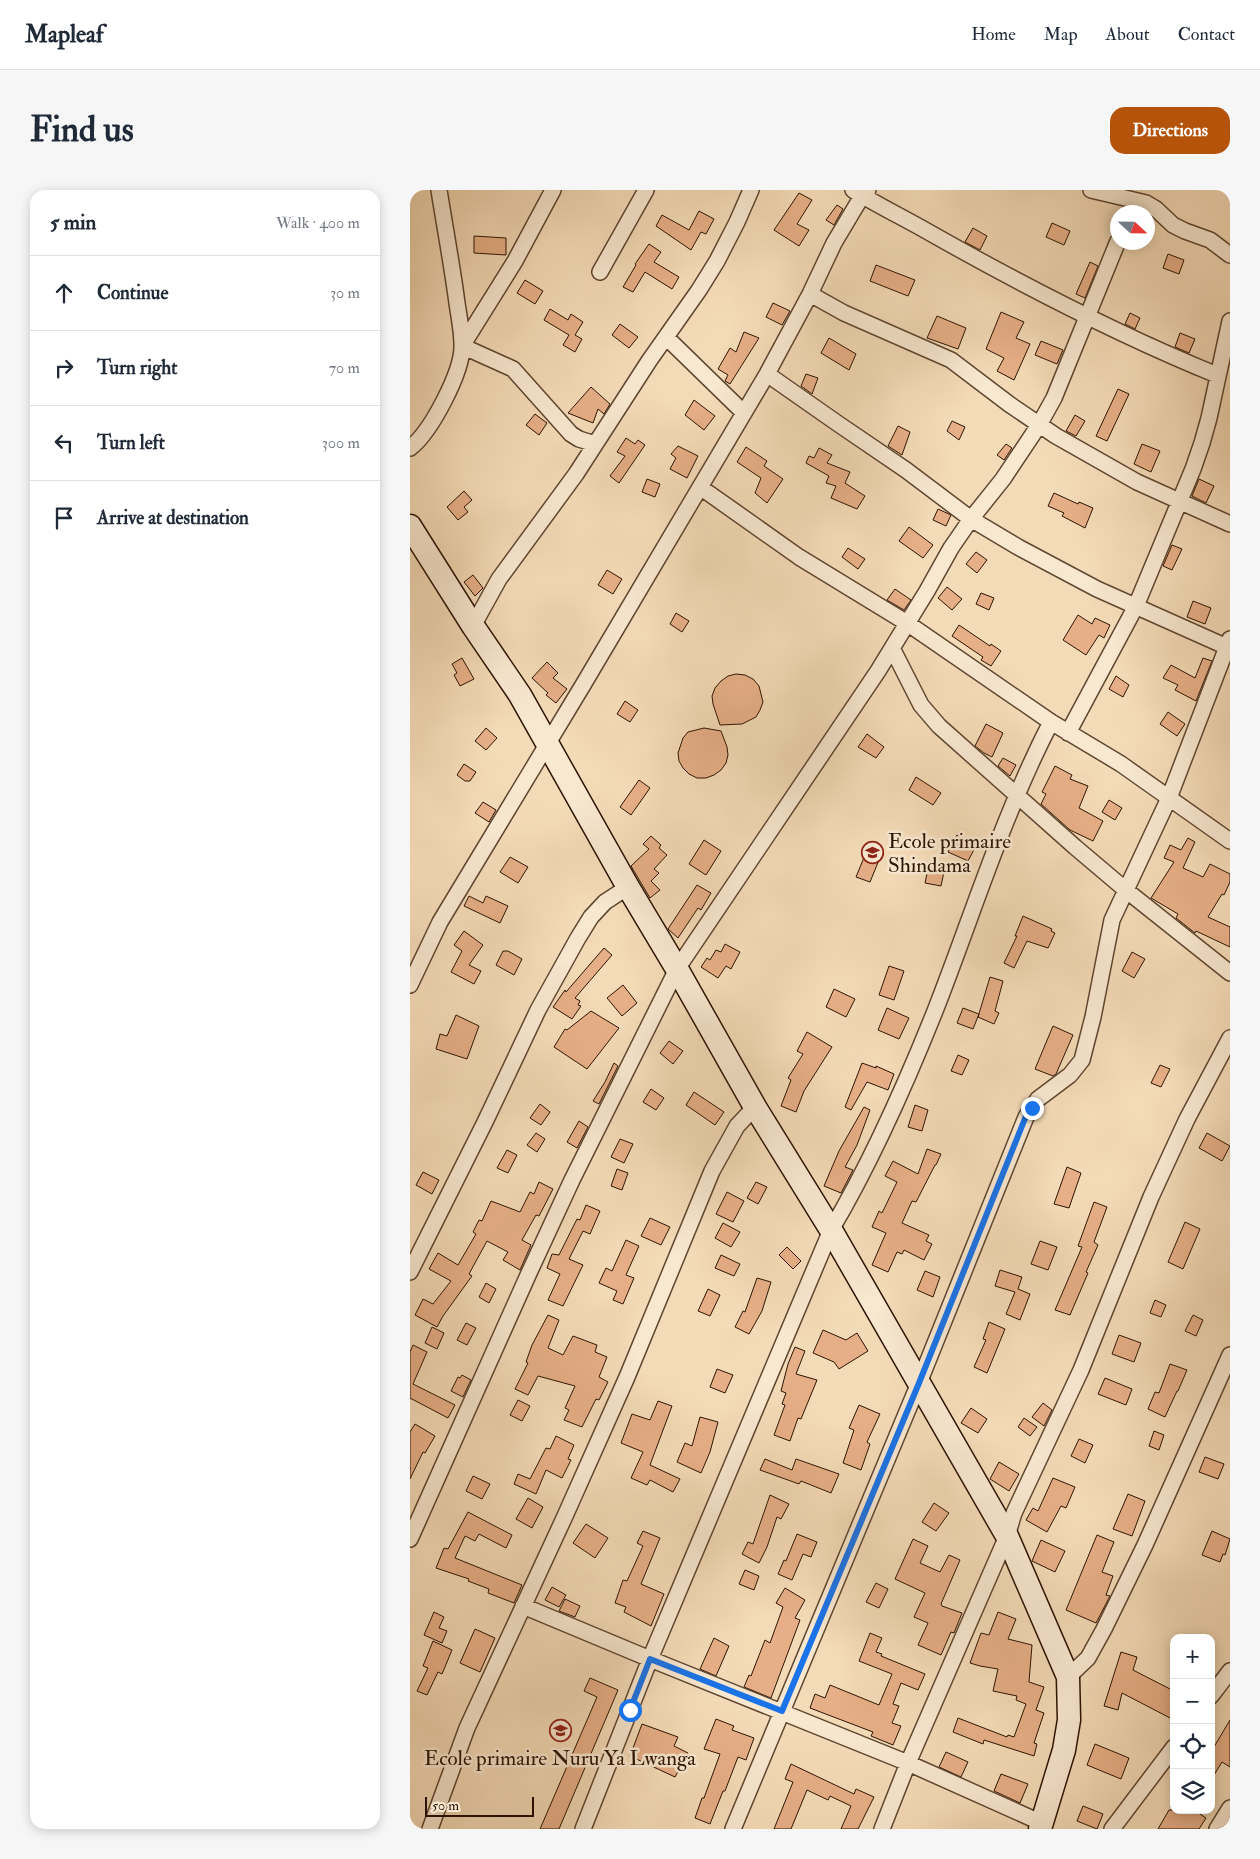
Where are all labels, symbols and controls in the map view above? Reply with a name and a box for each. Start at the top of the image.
text: Mapleaf [25,19,104,50]
text: Home [971,23,1016,46]
text: Map [1044,23,1078,46]
text: About [1106,23,1150,46]
text: Contact [1178,23,1235,46]
button: Directions [1110,107,1230,154]
text: Find us [30,108,134,152]
north arrow [1110,205,1155,250]
text: 5 min [50,209,96,236]
text: Walk · 400 m [276,213,360,233]
icon: ahead [50,279,78,307]
text: Continue [97,281,168,305]
text: 30 m [330,283,360,303]
icon: right [50,354,78,382]
text: Turn right [97,356,177,380]
text: 70 m [329,358,360,378]
icon: left [50,429,78,457]
text: Turn left [97,431,165,455]
text: 300 m [322,433,360,453]
icon: arrive [50,504,78,532]
text: Arrive at destination [97,506,249,530]
place label: Ecole primaire Shindama [888,828,1011,879]
school or university icon: Ecole primaire Shindama [860,841,884,865]
route end [1021,1097,1044,1120]
map controls [1170,1634,1215,1814]
button: + [1170,1634,1215,1679]
button: − [1170,1679,1215,1724]
route start [619,1699,642,1722]
school or university icon: Ecole primaire Nuru Ya Lwanga [548,1719,572,1743]
button: locate [1170,1724,1215,1769]
place label: Ecole primaire Nuru Ya Lwanga [424,1745,696,1772]
button: layers [1170,1769,1215,1814]
scale bar [425,1794,534,1817]
text: 50 m [432,1797,459,1814]

